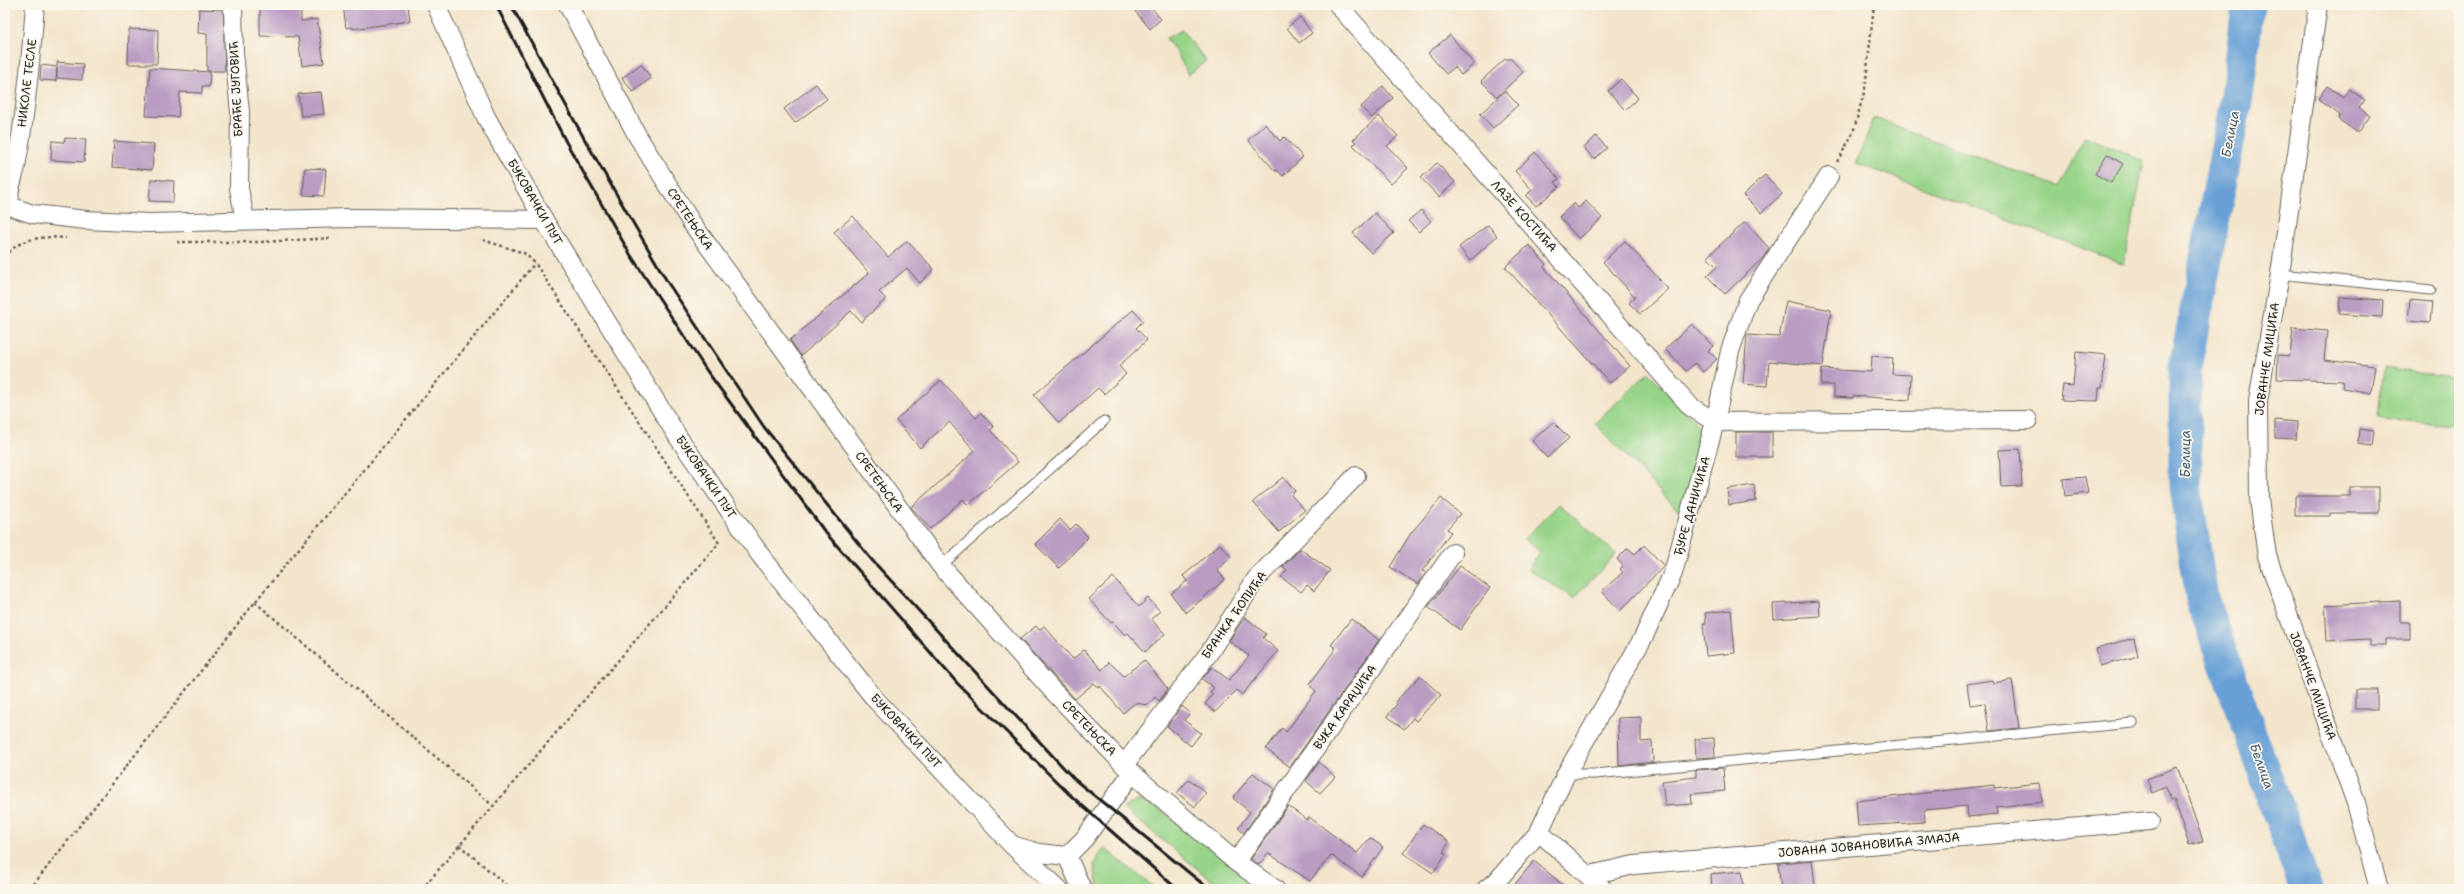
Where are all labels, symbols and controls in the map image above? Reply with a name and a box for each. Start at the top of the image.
street label: НИКОЛЕ ТЕСЛЕ [14,38,40,128]
street label: БРАЋЕ ЈУГОВИЋ [225,41,247,137]
water label: Белица [2217,109,2243,159]
street label: БУКОВАЧКИ ПУТ [504,156,566,249]
street label: ЛАЗЕ КОСТИЋА [1488,177,1561,255]
street label: СРЕТЕЊСКА [663,185,717,253]
street label: ЈОВАНЧЕ МИЦИЋА [2251,301,2283,417]
water label: Белица [2177,430,2194,478]
street label: БУКОВАЧКИ ПУТ [672,432,740,522]
street label: СРЕТЕЊСКА [851,448,907,516]
street label: ЂУРЕ ДАНИЧИЋА [1670,454,1714,558]
street label: БРАНКА ЋОПИЋА [1198,568,1270,662]
street label: ЈОВАНЧЕ МИЦИЋА [2286,630,2340,743]
street label: ВУКА КАРАЏИЋА [1310,661,1380,753]
street label: БУКОВАЧКИ ПУТ [867,690,945,772]
street label: СРЕТЕЊСКА [1058,697,1120,760]
water label: Белица [2246,741,2278,791]
street label: ЈОВАНА ЈОВАНОВИЋА ЗМАЈА [1777,829,1961,861]

